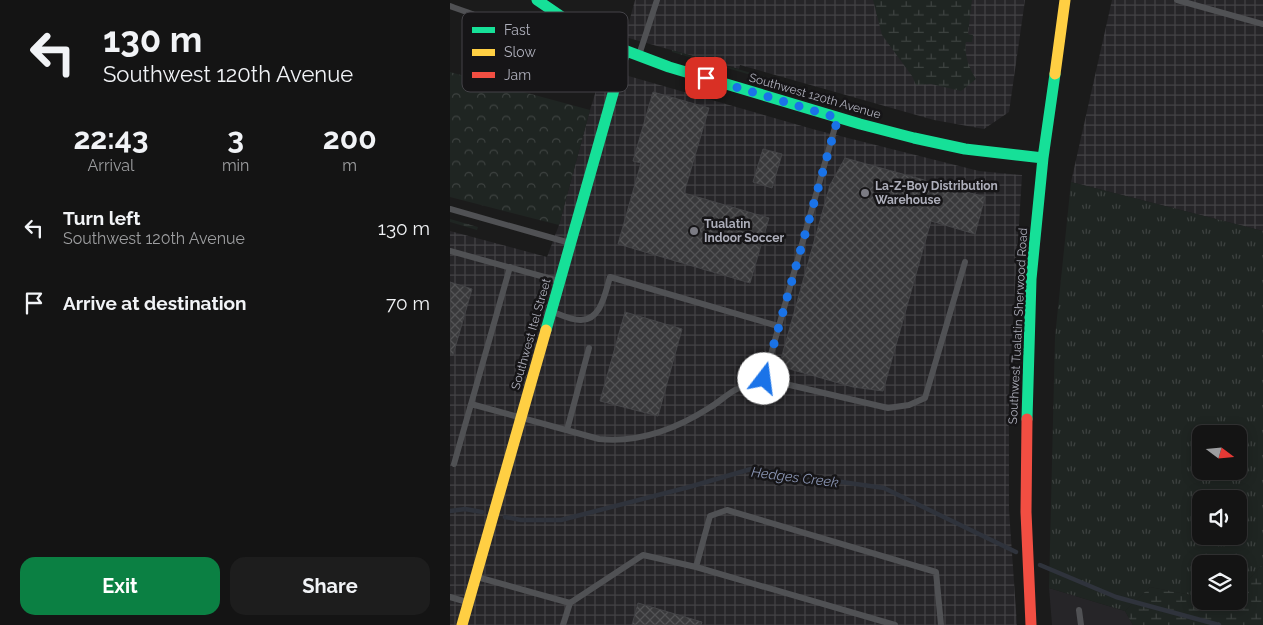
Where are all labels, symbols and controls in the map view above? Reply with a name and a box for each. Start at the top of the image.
legend [462,12,628,92]
text: 130 m [103,19,202,60]
icon: left [20,20,85,85]
text: Fast [504,22,531,38]
text: Slow [504,44,536,60]
pin [685,57,727,99]
text: Southwest 120th Avenue [103,61,353,87]
icon: arrive [692,64,720,92]
text: Jam [504,67,531,83]
street label: Southwest 120th Avenue [747,70,883,122]
text: 22:43 [73,121,149,156]
text: 3 [227,121,244,156]
text: 200 [323,121,377,156]
text: Arrival [87,156,134,175]
text: min [222,156,249,175]
text: m [342,156,357,175]
place label: La-Z-Boy Distribution Warehouse [875,179,998,207]
marker: La-Z-Boy Distribution Warehouse [859,187,871,199]
text: Turn left [63,207,140,229]
icon: left [20,214,48,242]
text: 130 m [378,217,430,239]
place label: Tualatin Indoor Soccer [704,217,784,245]
marker: Tualatin Indoor Soccer [688,225,700,237]
street label: Southwest Tualatin Sherwood Road [1006,227,1030,425]
text: Southwest 120th Avenue [63,229,245,248]
street label: Southwest Itel Street [508,277,554,391]
icon: arrive [20,289,48,317]
text: Arrive at destination [63,292,247,314]
text: 70 m [386,292,430,314]
position arrow [737,352,789,404]
north arrow [1192,425,1248,480]
map controls [1192,425,1247,610]
water label: Hedges Creek [750,464,840,490]
button: sound [1192,490,1247,545]
button: layers [1192,555,1247,610]
button: Exit [20,557,220,615]
button: Share [230,557,430,615]

